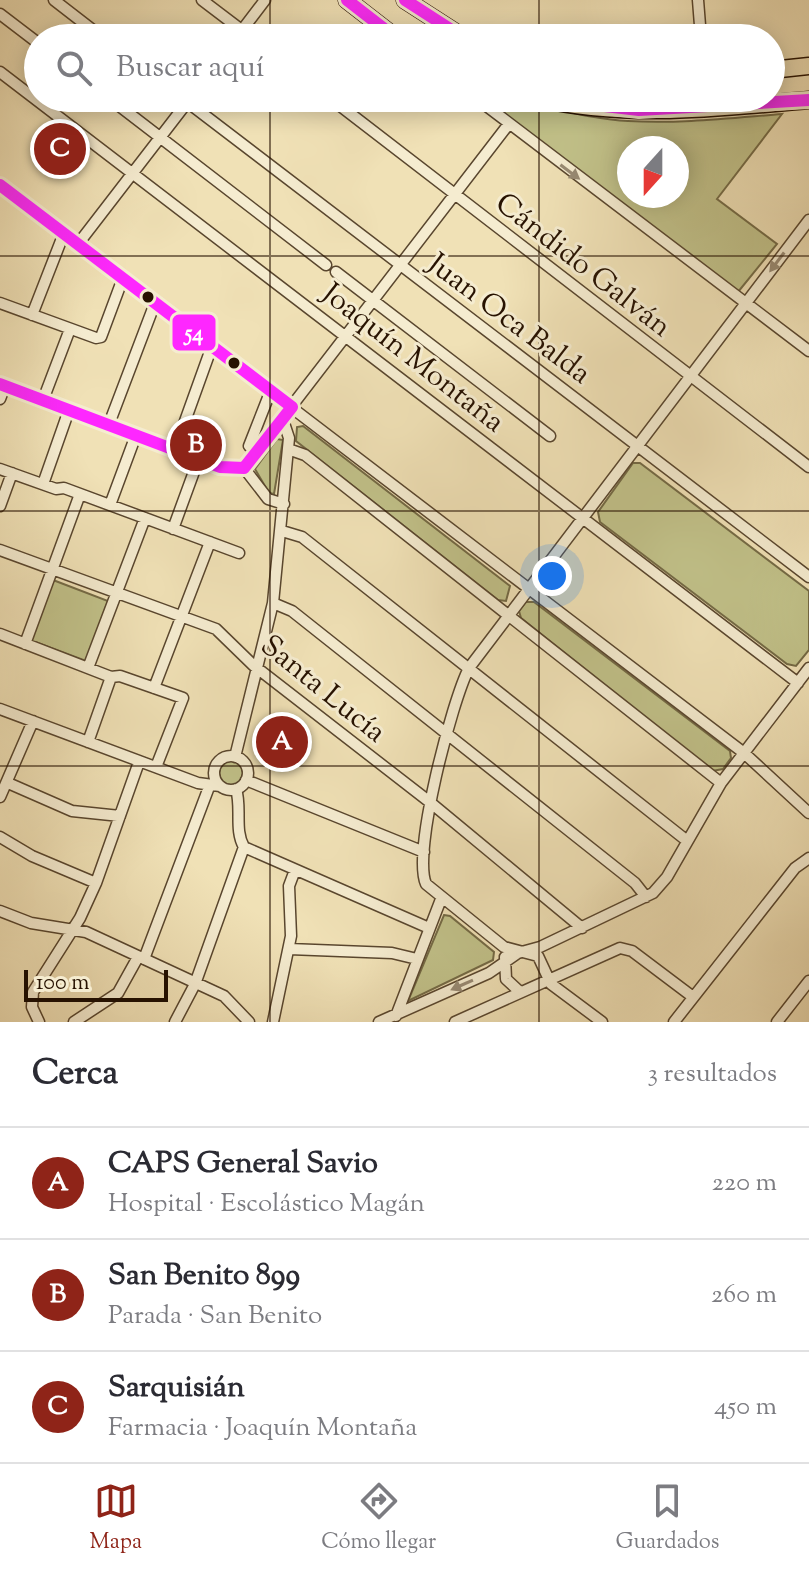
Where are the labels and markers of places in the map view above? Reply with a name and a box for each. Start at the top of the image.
pin: C [34,119,86,179]
unlabelled marker [140,289,156,305]
unlabelled marker [226,355,242,371]
pin: B [170,415,222,475]
pin: A [256,712,308,772]

